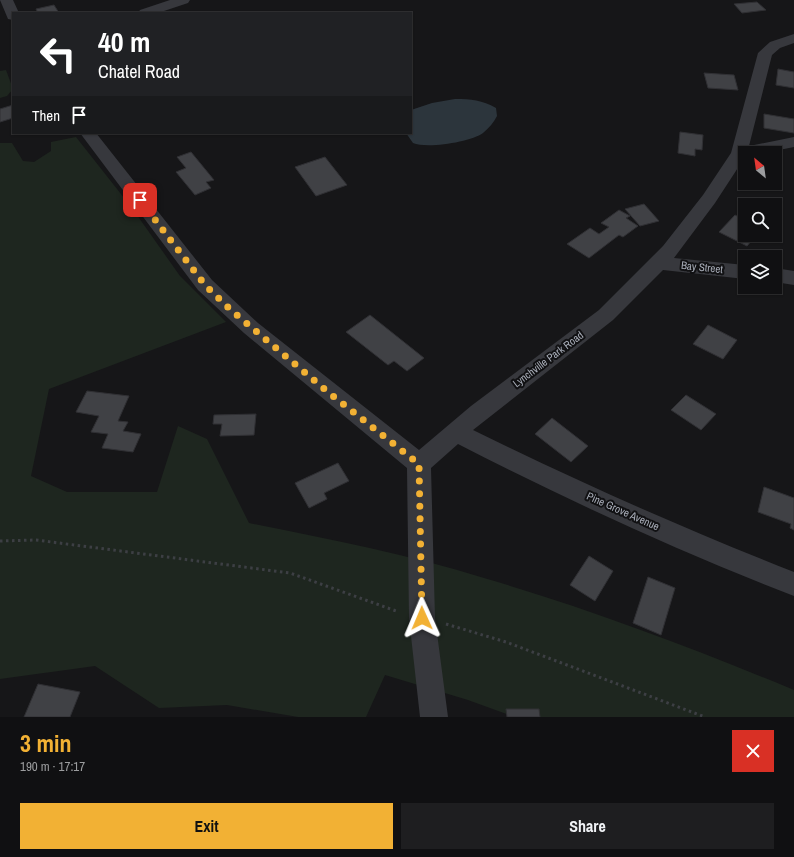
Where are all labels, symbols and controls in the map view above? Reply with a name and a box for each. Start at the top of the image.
text: 40 m [98,23,150,61]
icon: left [32,28,84,80]
text: Chatel Road [98,59,180,84]
icon: arrive [68,104,90,126]
text: Then [32,105,60,126]
north arrow [738,146,782,190]
map controls [738,146,782,294]
pin [123,183,157,217]
icon: arrive [129,189,151,211]
button: search [738,198,782,242]
button: layers [738,250,782,294]
street label: Bay Street [680,258,724,276]
street label: Lynchville Park Road [510,328,586,390]
street label: Pine Grove Avenue [584,489,662,533]
position arrow [401,597,443,639]
text: 3 min [20,727,71,759]
button: close [732,730,774,772]
text: 190 m · 17:17 [20,758,85,775]
button: Exit [20,803,393,849]
button: Share [401,803,774,849]

